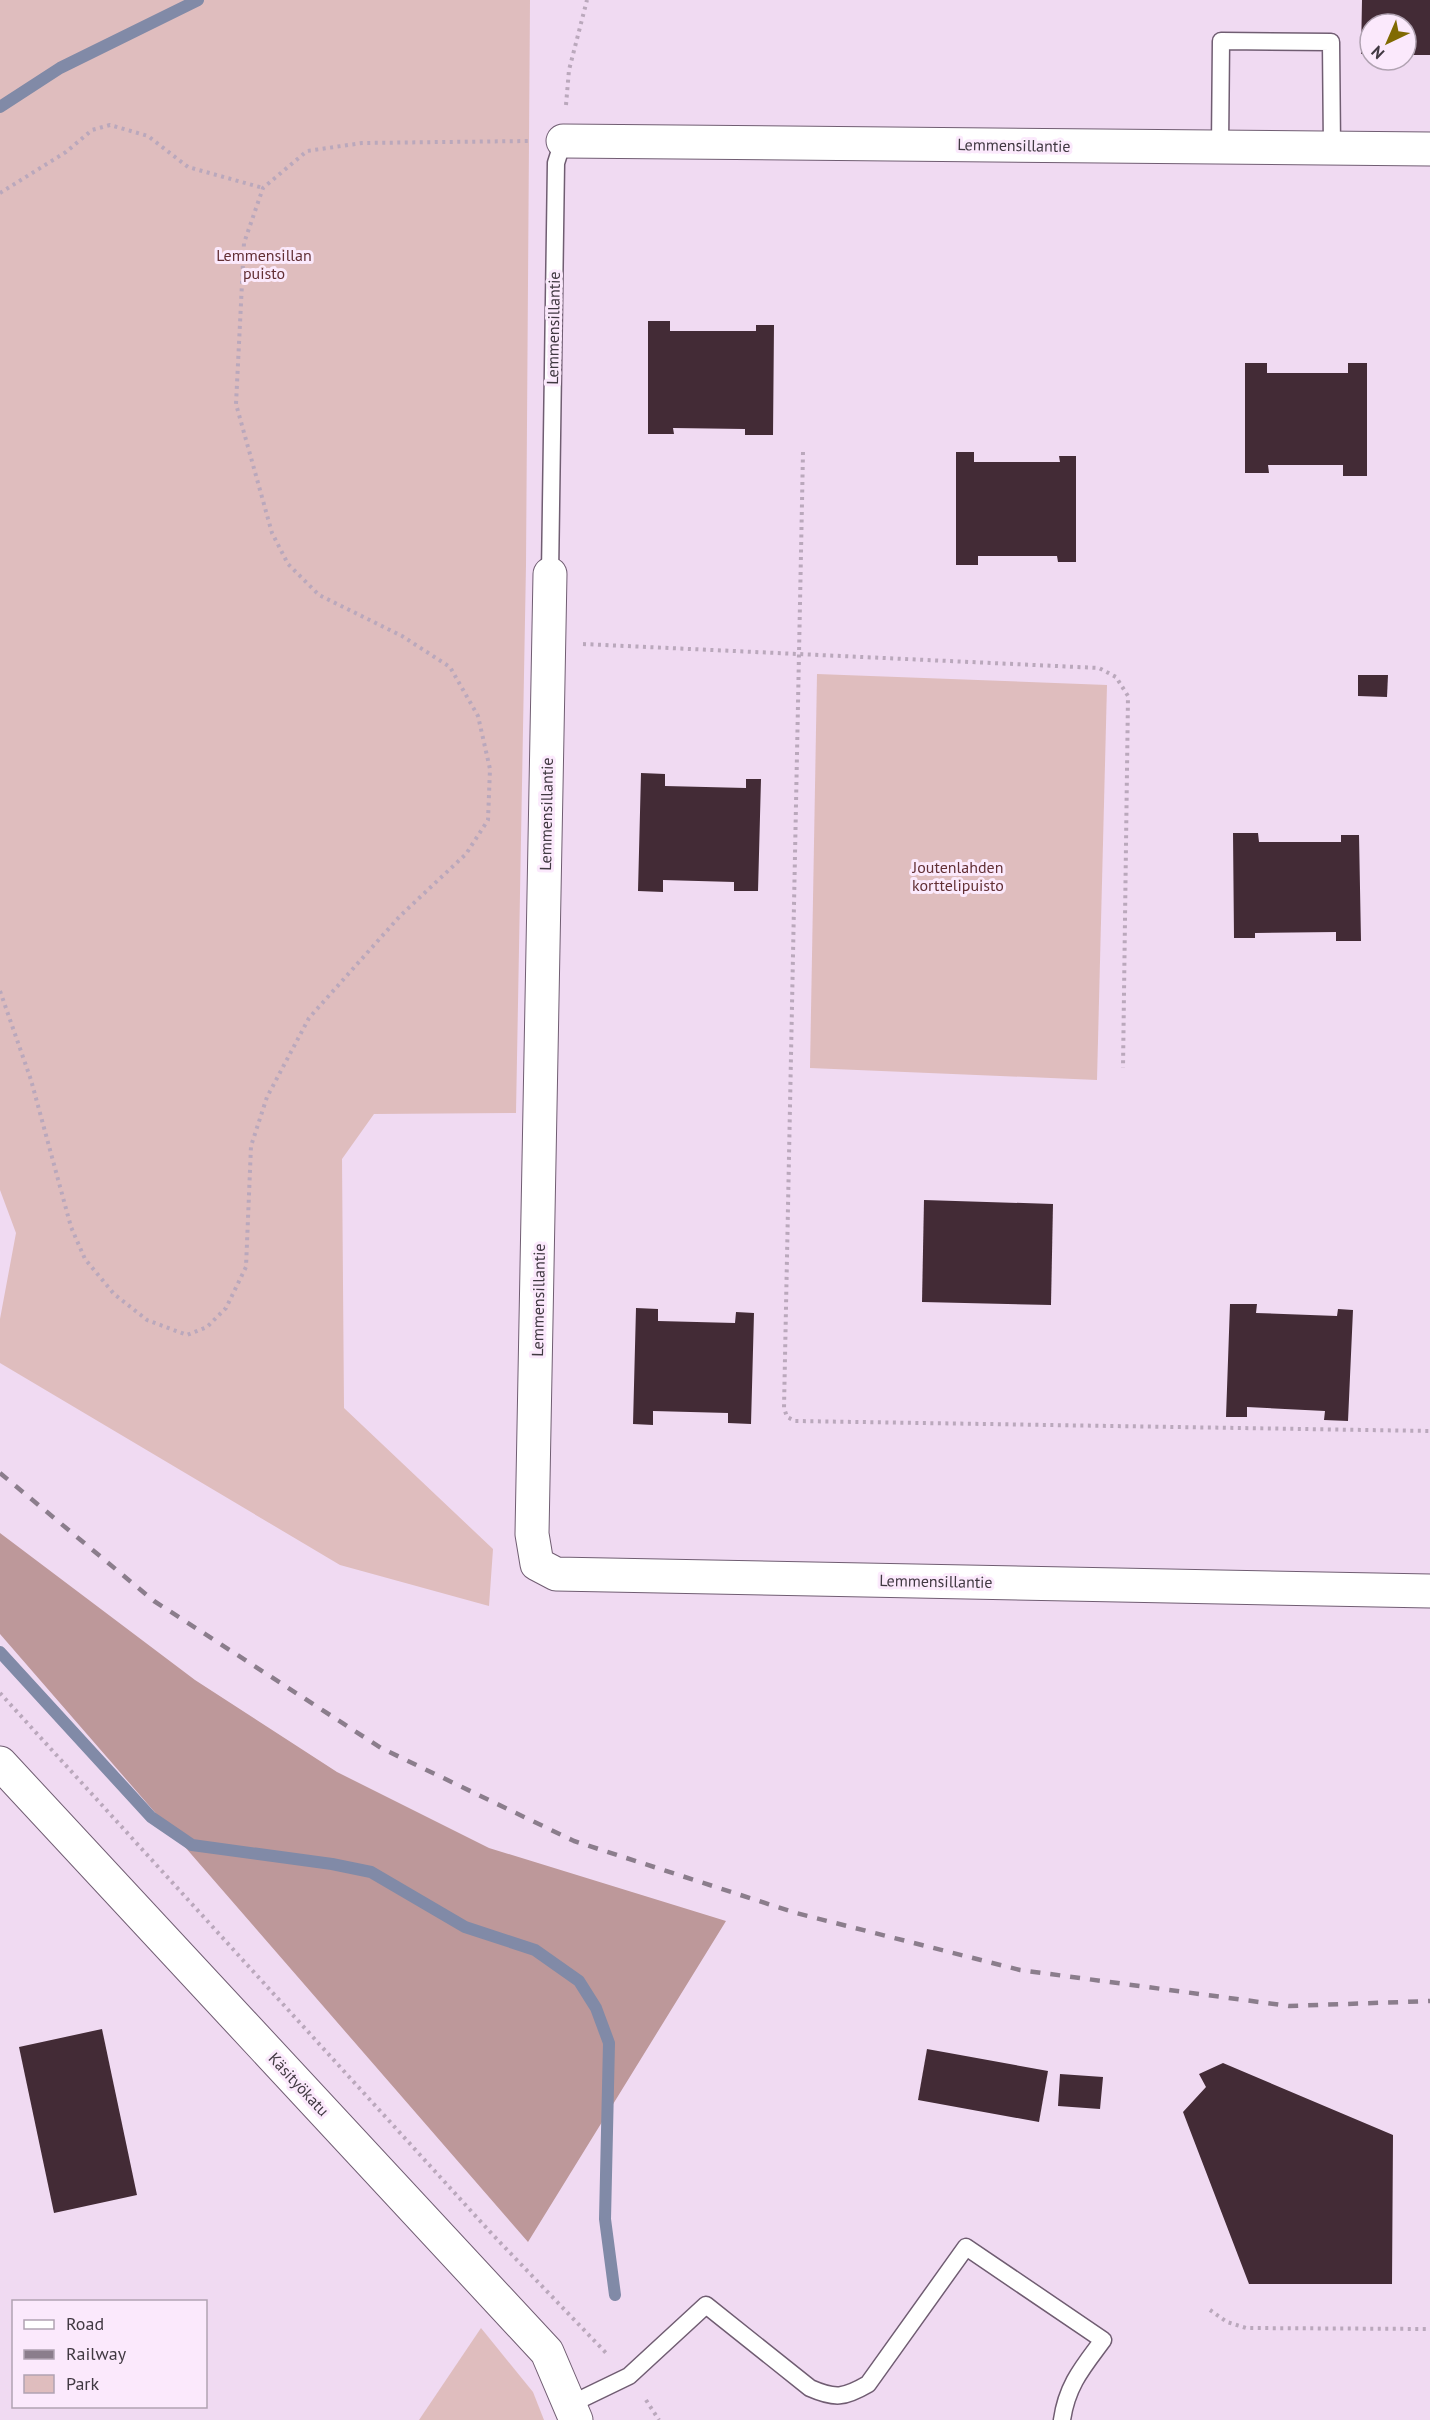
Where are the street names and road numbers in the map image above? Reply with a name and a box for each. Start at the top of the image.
street label: Lemmensillantie [957,134,1071,156]
street label: Lemmensillantie [542,271,564,385]
street label: Lemmensillantie [535,757,557,871]
street label: Lemmensillantie [527,1243,549,1357]
street label: Lemmensillantie [879,1570,993,1592]
street label: Käsityökatu [265,2048,333,2120]

